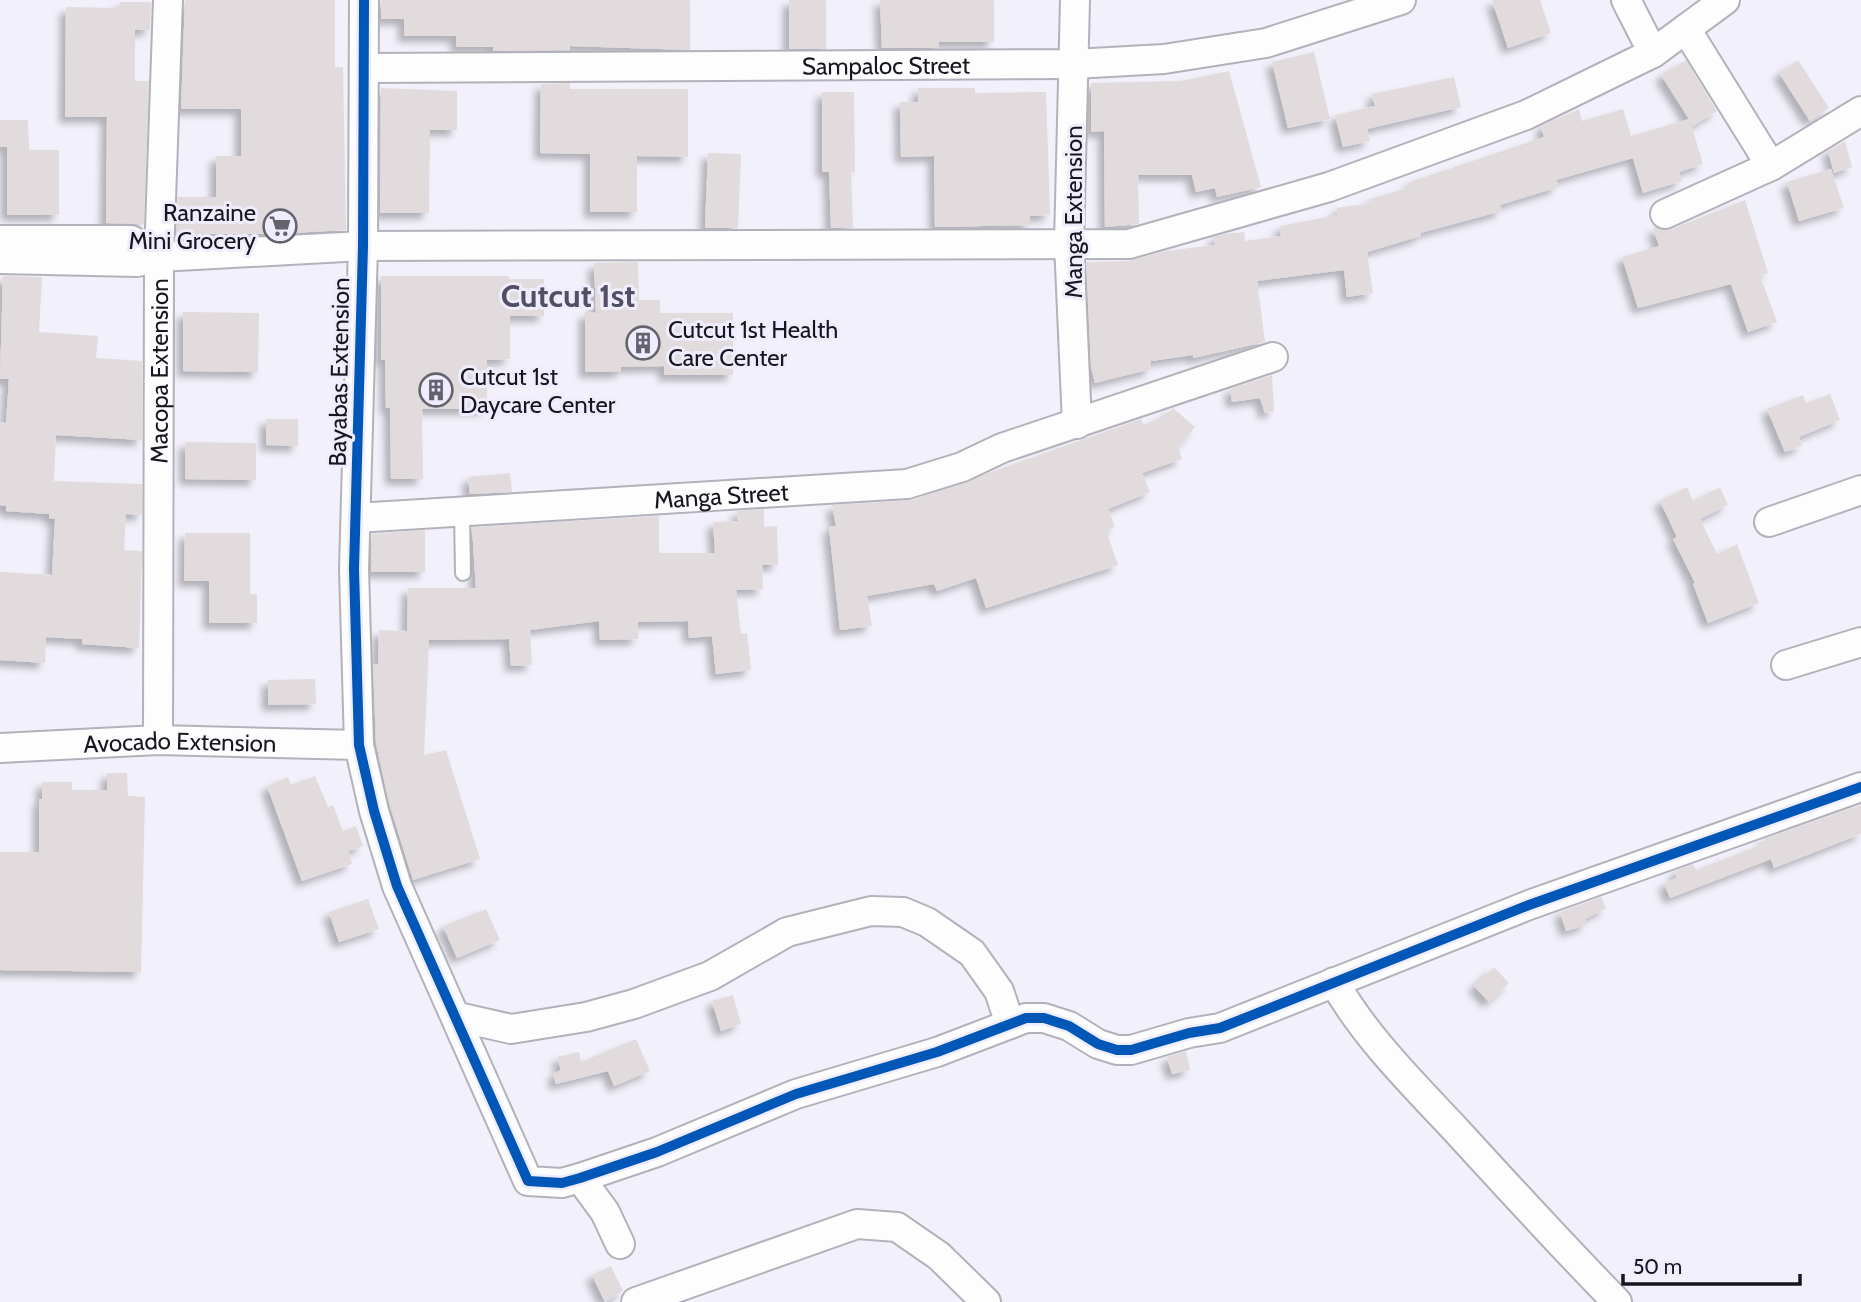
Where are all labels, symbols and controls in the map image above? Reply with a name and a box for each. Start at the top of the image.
street label: Sampaloc Street [802,50,970,80]
street label: Manga Extension [1059,125,1088,299]
place label: Ranzaine Mini Grocery [129,198,256,255]
supermarket icon: Ranzaine Mini Grocery [261,207,299,245]
district label: Cutcut 1st [501,276,635,315]
street label: Bayabas Extension [323,277,355,467]
street label: Macopa Extension [144,278,173,464]
place label: Cutcut 1st Health Care Center [668,315,838,372]
building icon: Cutcut 1st Health Care Center [624,324,662,362]
place label: Cutcut 1st Daycare Center [460,362,616,419]
building icon: Cutcut 1st Daycare Center [417,371,455,409]
street label: Manga Street [653,477,790,514]
street label: Avocado Extension [83,725,277,758]
scale bar [1623,1242,1800,1286]
text: 50 m [1633,1254,1682,1279]

